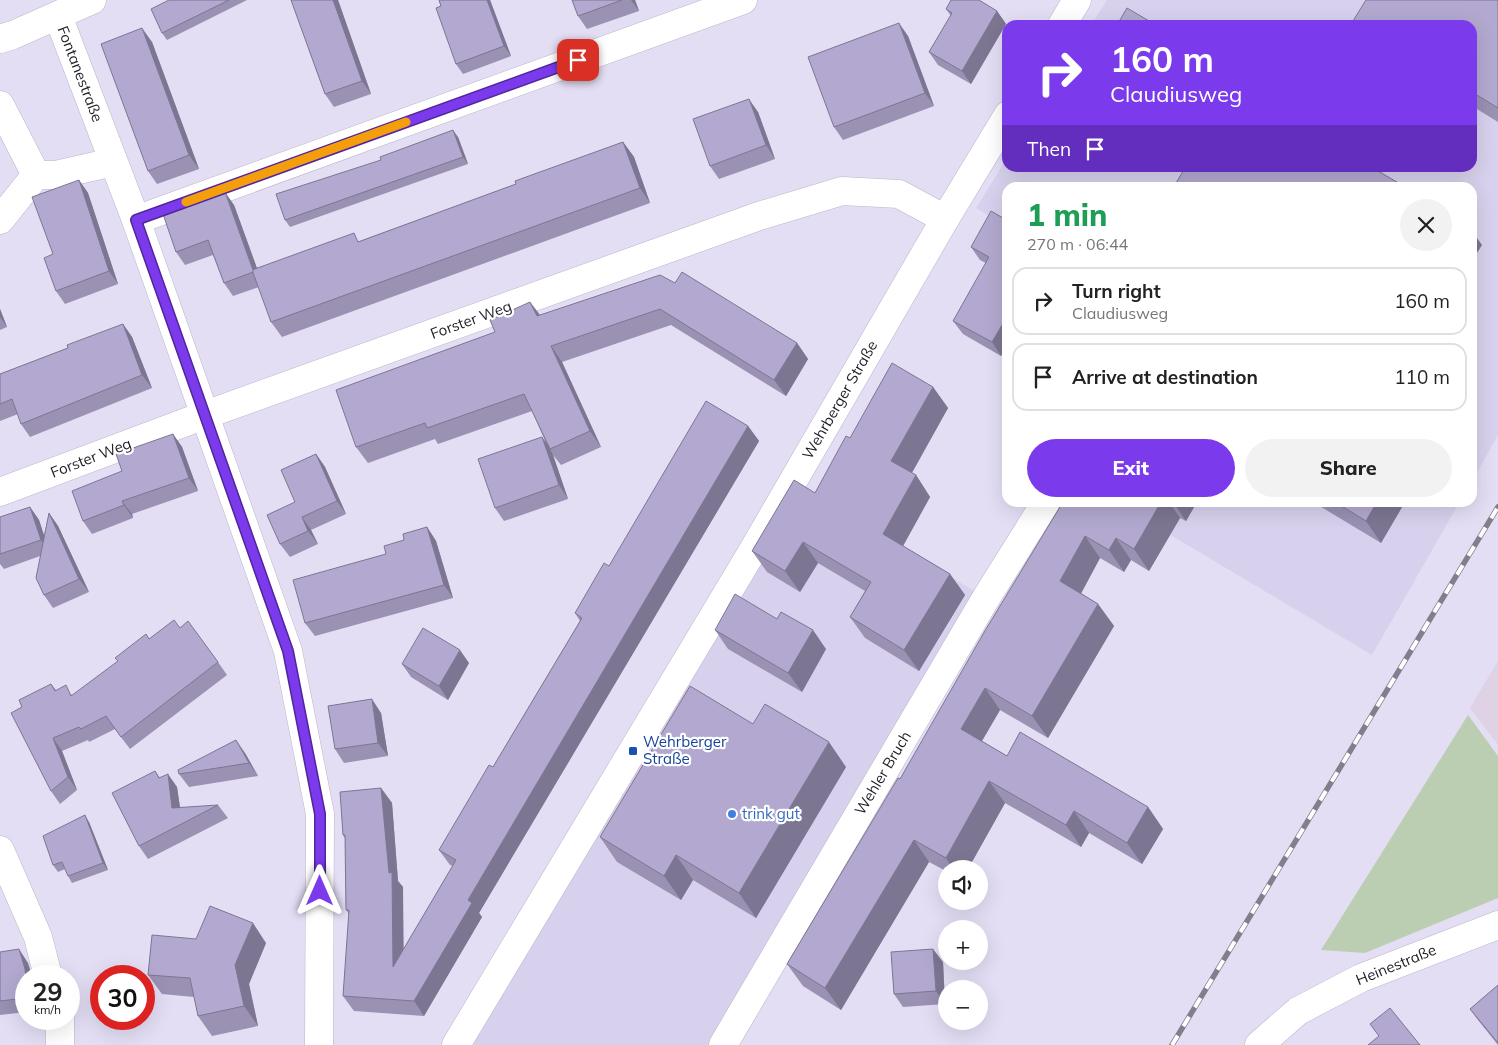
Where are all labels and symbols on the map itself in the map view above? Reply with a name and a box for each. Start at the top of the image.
street label: Fontanestraße [53,23,107,125]
pin [557,39,599,81]
street label: Forster Weg [428,296,514,343]
street label: Wehrberger Straße [798,337,881,462]
street label: Forster Weg [48,433,134,482]
street label: Wehler Bruch [850,727,915,818]
place label: Wehrberger Straße [643,732,727,768]
marker: Wehrberger Straße [627,745,639,757]
place label: trink gut [742,804,800,823]
marker: trink gut [726,808,738,820]
position arrow [293,864,345,916]
street label: Heinestraße [1353,940,1439,989]
speed limit sign: 30 [90,965,155,1030]

